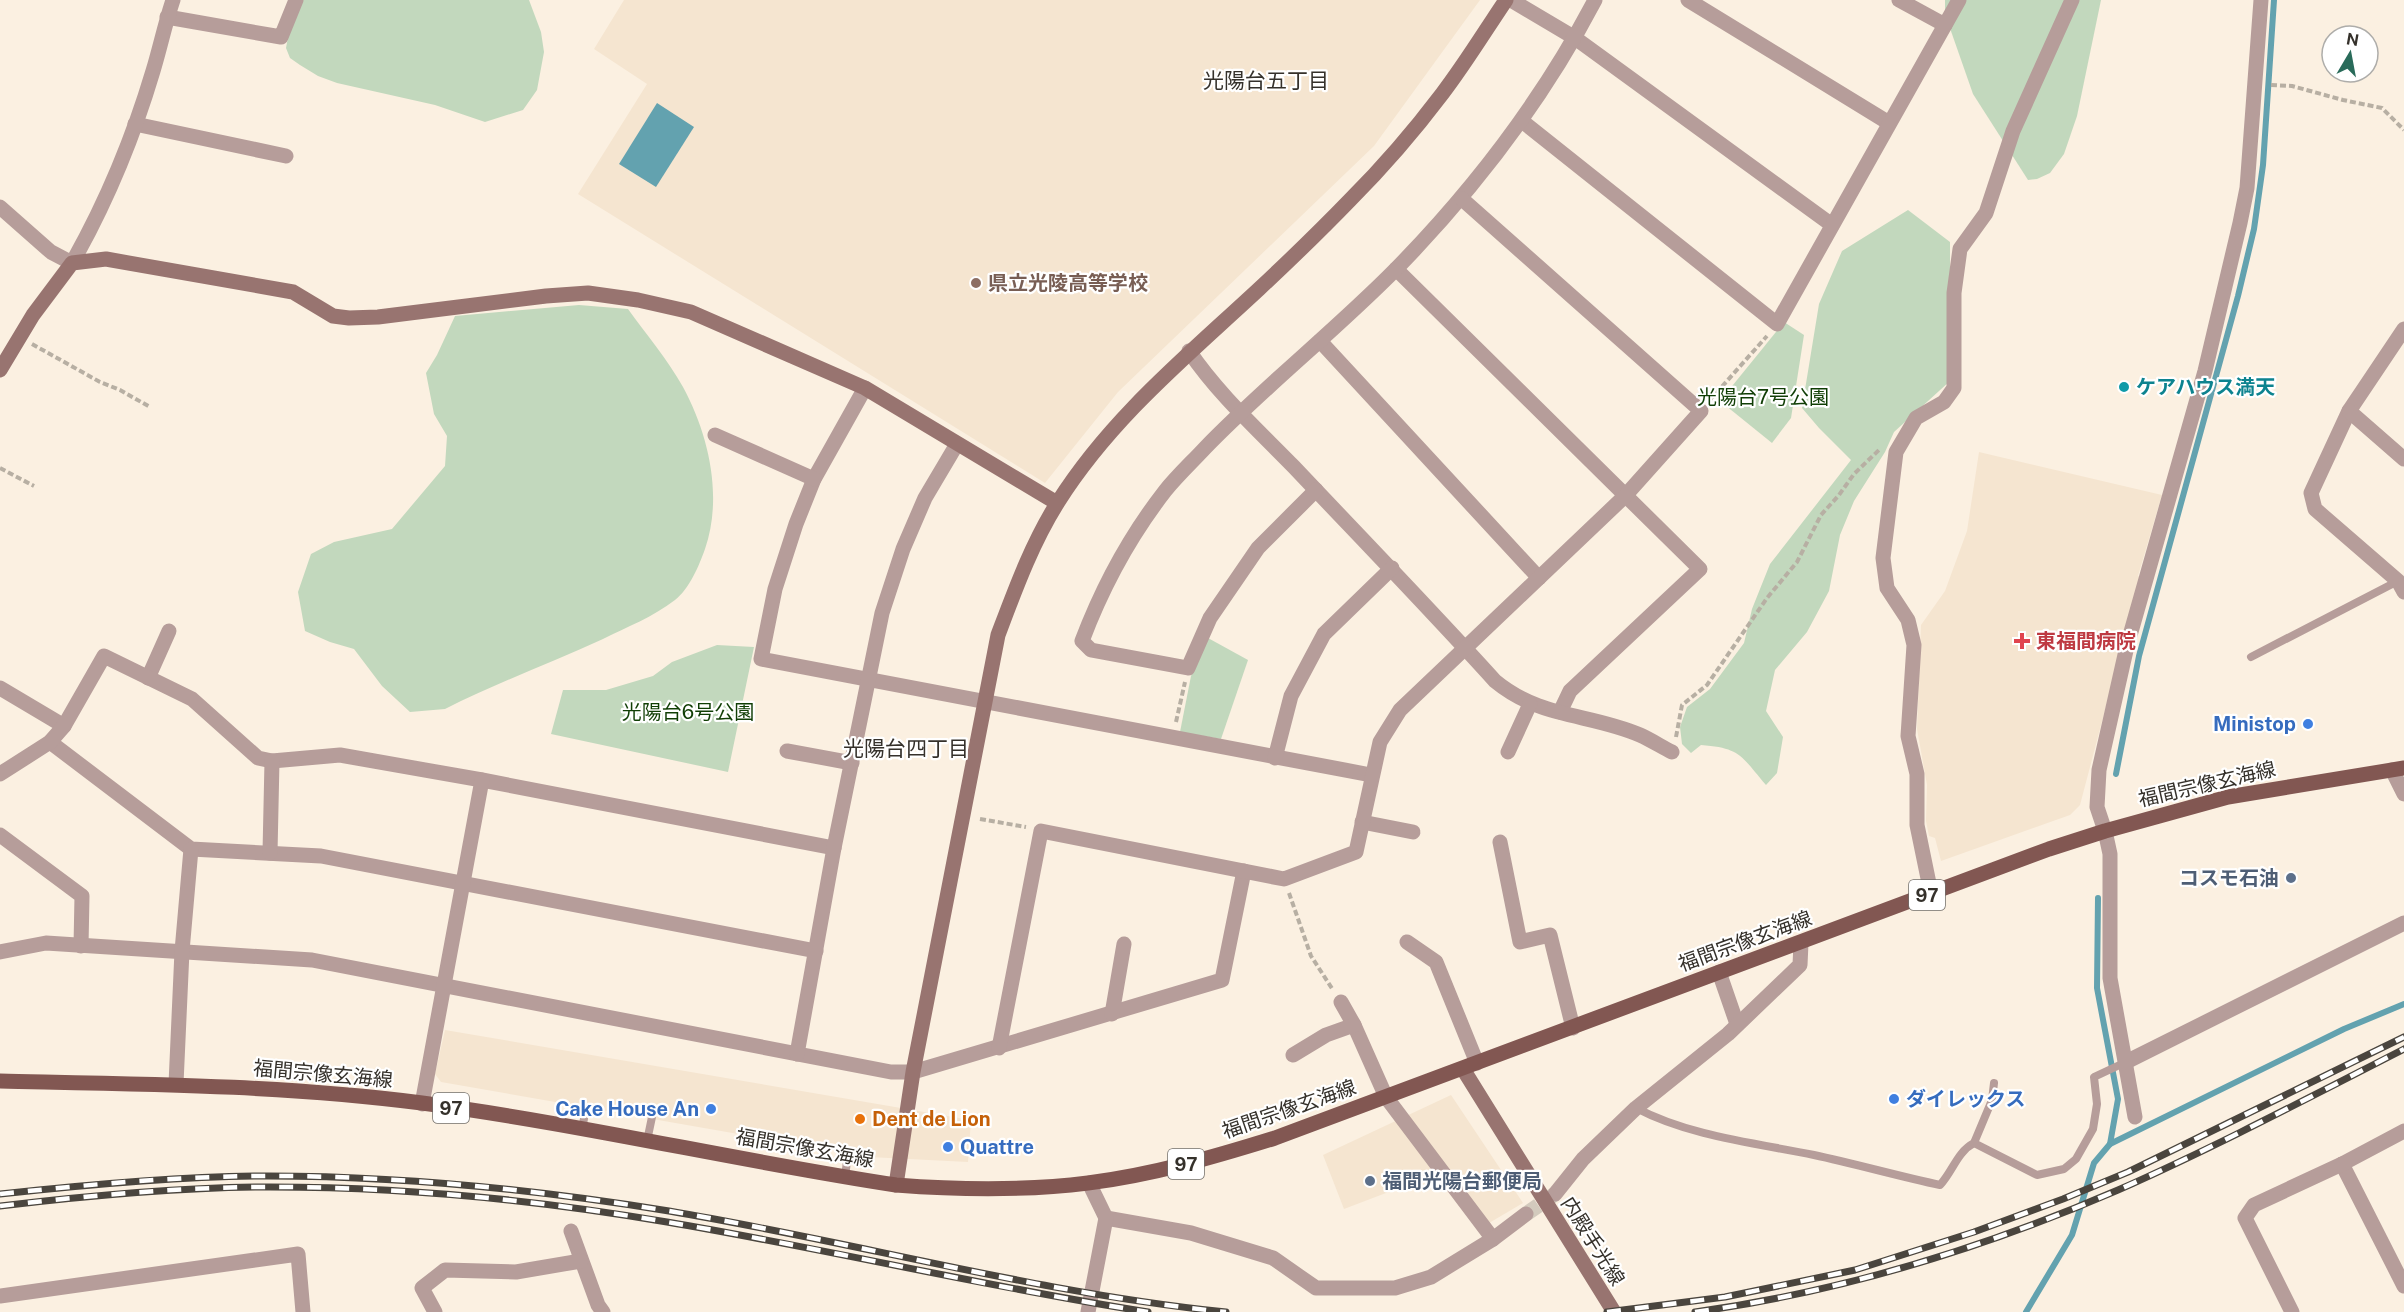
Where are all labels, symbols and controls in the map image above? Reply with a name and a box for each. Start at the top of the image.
north arrow [2320,24,2380,84]
text: N [2345,29,2360,50]
district label: 光陽台五丁目 [1203,68,1329,93]
place label: 県立光陵高等学校 [988,271,1148,295]
marker: 県立光陵高等学校 [969,276,983,290]
place label: ケアハウス満天 [2136,375,2275,399]
marker: ケアハウス満天 [2117,380,2131,394]
park label: 光陽台7号公園 [1697,385,1829,409]
place label: 東福間病院 [2036,629,2136,653]
marker: 東福間病院 [2013,632,2031,650]
park label: 光陽台6号公園 [622,700,754,724]
place label: Ministop [2213,712,2296,736]
marker: Ministop [2301,717,2315,731]
district label: 光陽台四丁目 [843,736,969,761]
street label: 福間宗像玄海線 [2136,757,2278,811]
place label: コスモ石油 [2179,866,2279,890]
marker: コスモ石油 [2284,871,2298,885]
road number: 97 [1909,880,1945,910]
street label: 福間宗像玄海線 [1675,906,1815,976]
street label: 福間宗像玄海線 [252,1056,394,1092]
street label: 福間宗像玄海線 [1219,1075,1359,1143]
place label: ダイレックス [1906,1087,2025,1111]
marker: ダイレックス [1887,1092,1901,1106]
road number: 97 [433,1093,469,1123]
place label: Cake House An [555,1097,699,1121]
marker: Cake House An [704,1102,718,1116]
place label: Dent de Lion [872,1107,991,1131]
marker: Dent de Lion [853,1112,867,1126]
street label: 福間宗像玄海線 [734,1124,876,1172]
place label: Quattre [960,1135,1034,1159]
marker: Quattre [941,1140,955,1154]
road number: 97 [1168,1149,1204,1179]
place label: 福間光陽台郵便局 [1382,1169,1542,1193]
marker: 福間光陽台郵便局 [1363,1174,1377,1188]
street label: 内殿手光線 [1556,1192,1630,1290]

